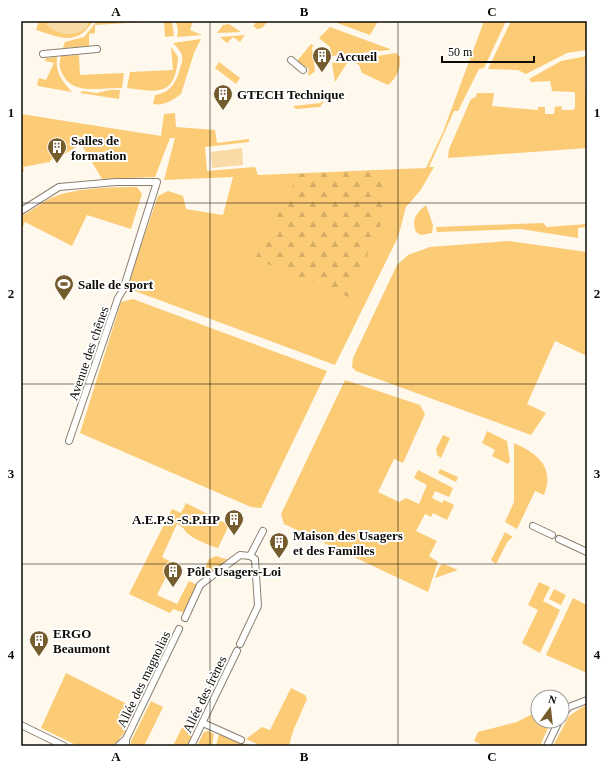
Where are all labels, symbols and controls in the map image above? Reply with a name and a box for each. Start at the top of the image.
text: A [111,4,121,19]
text: B [300,4,309,19]
text: C [487,4,497,19]
scale bar [442,38,534,64]
building icon: Accueil [311,45,333,73]
text: 50 m [448,45,473,59]
place label: Accueil [336,49,378,64]
building icon: GTECH Technique [212,83,234,111]
place label: GTECH Technique [237,87,345,102]
text: 1 [8,105,14,120]
text: 1 [594,105,600,120]
place label: Salles de formation [71,133,127,163]
building icon: Salles de formation [46,136,68,164]
sports icon: Salle de sport [53,273,75,301]
place label: Salle de sport [78,277,154,292]
text: 2 [8,286,14,301]
text: 2 [594,286,600,301]
street label: Avenue des chênes [65,304,112,402]
text: 3 [8,466,15,481]
text: 3 [594,466,601,481]
building icon: A.E.P.S -S.P.HP [223,508,245,536]
place label: A.E.P.S -S.P.HP [132,512,220,527]
place label: Maison des Usagers et des Familles [293,528,403,558]
building icon: Maison des Usagers et des Familles [268,531,290,559]
building icon: Pôle Usagers-Loi [162,560,184,588]
place label: Pôle Usagers-Loi [187,564,282,579]
place label: ERGO Beaumont [53,626,111,656]
building icon: ERGO Beaumont [28,629,50,657]
street label: Allée des magnolias [114,629,173,730]
text: 4 [8,647,15,662]
text: 4 [594,647,601,662]
street label: Allée des frènes [179,653,230,735]
north arrow [530,689,570,729]
text: N [547,693,558,706]
text: A [111,749,121,764]
text: B [300,749,309,764]
text: C [487,749,497,764]

